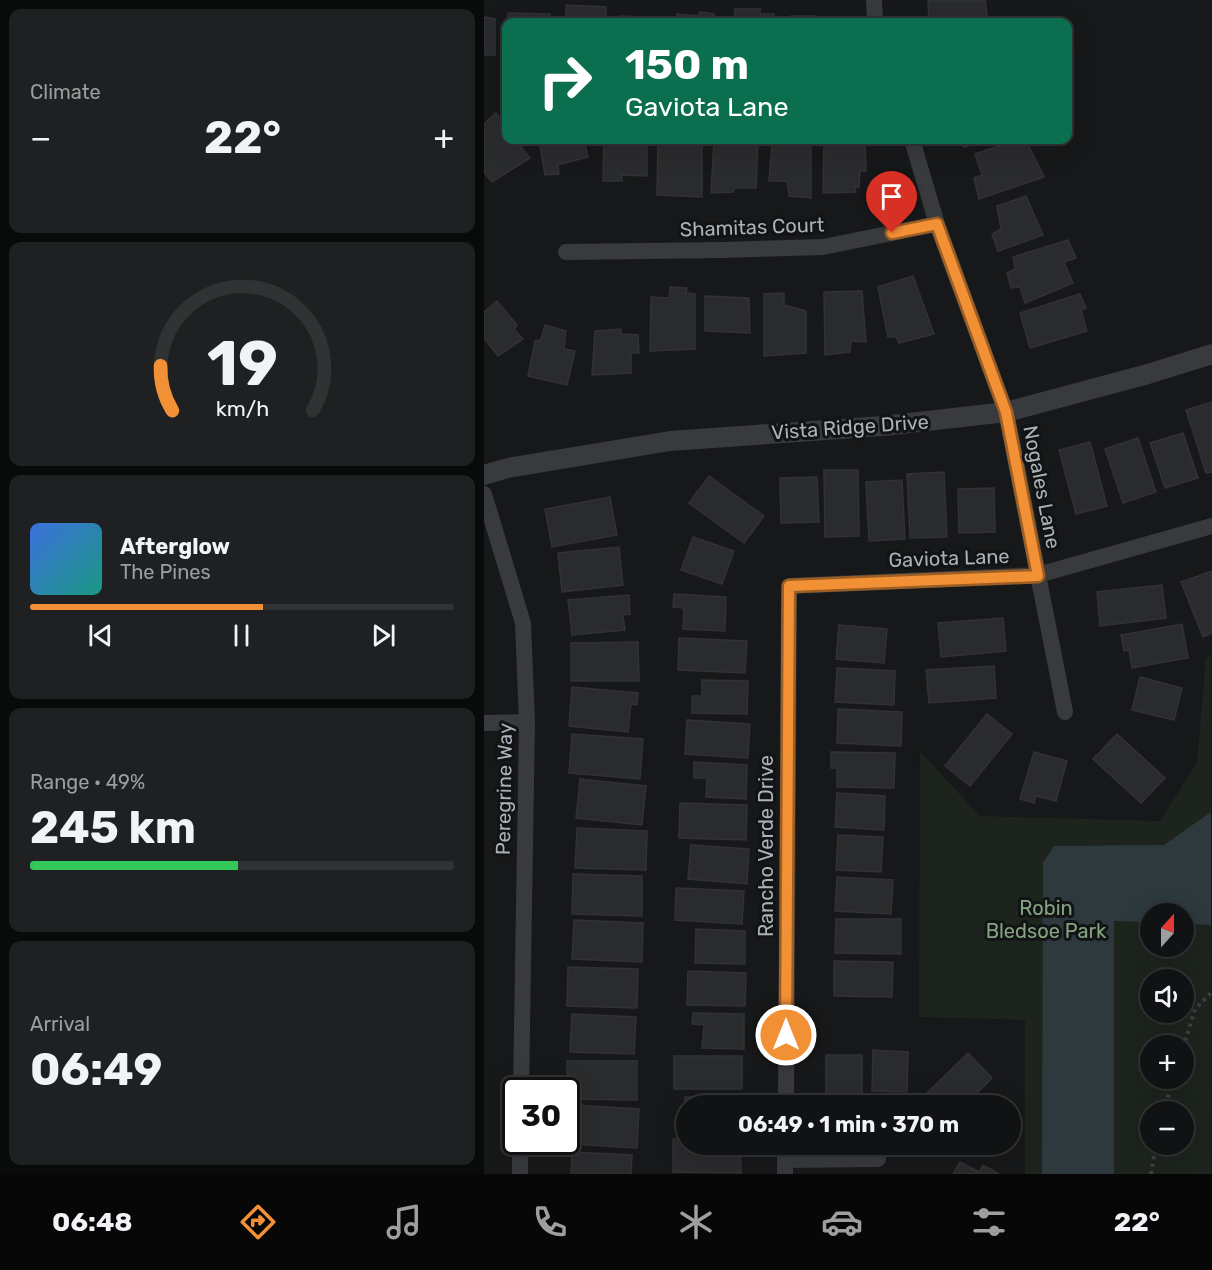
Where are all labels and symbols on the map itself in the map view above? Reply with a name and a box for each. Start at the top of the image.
pin [866,171,917,233]
street label: Shamitas Court [679,212,825,242]
street label: Vista Ridge Drive [770,410,930,444]
street label: Nogales Lane [1018,423,1066,551]
street label: Gaviota Lane [888,544,1010,572]
street label: Peregrine Way [491,723,517,855]
street label: Rancho Verde Drive [754,755,778,937]
park label: Robin Bledsoe Park [986,896,1107,943]
north arrow [1140,903,1194,957]
position arrow [754,1003,818,1067]
speed limit sign: 30 [502,1077,580,1155]

